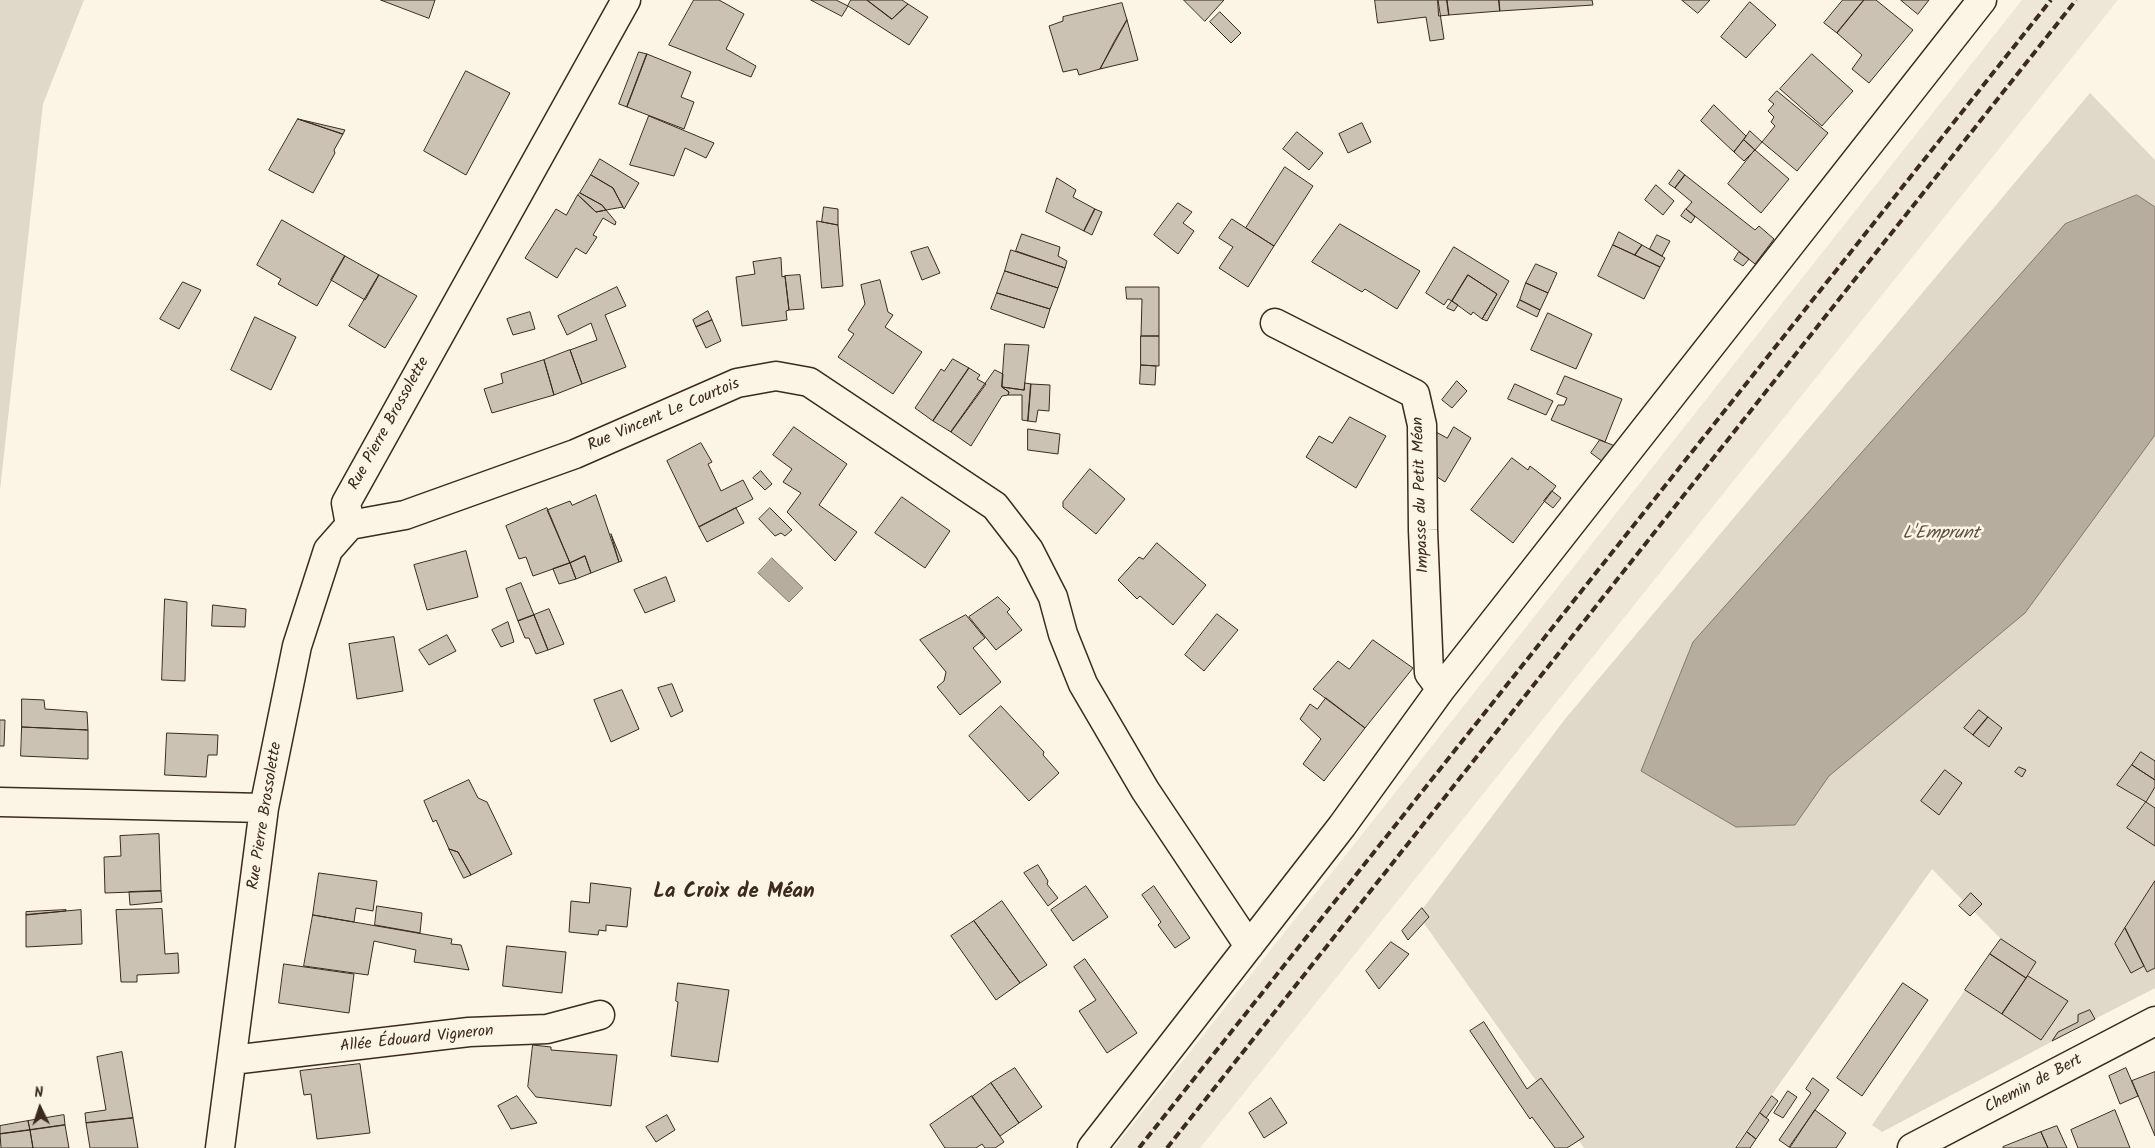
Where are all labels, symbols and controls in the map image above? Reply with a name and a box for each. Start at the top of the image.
street label: Rue Pierre Brossolette [346,354,434,494]
street label: Rue Vincent Le Courtois [585,375,743,457]
street label: Impasse du Petit Méan [1410,417,1434,573]
water label: L'Emprunt [1902,524,1980,546]
street label: Rue Pierre Brossolette [245,741,287,891]
district label: La Croix de Méan [653,880,815,906]
street label: Allée Édouard Vigneron [339,1022,495,1058]
street label: Chemin de Bert [1982,1051,2086,1119]
text: N [34,1082,44,1104]
north arrow [15,1083,65,1133]

